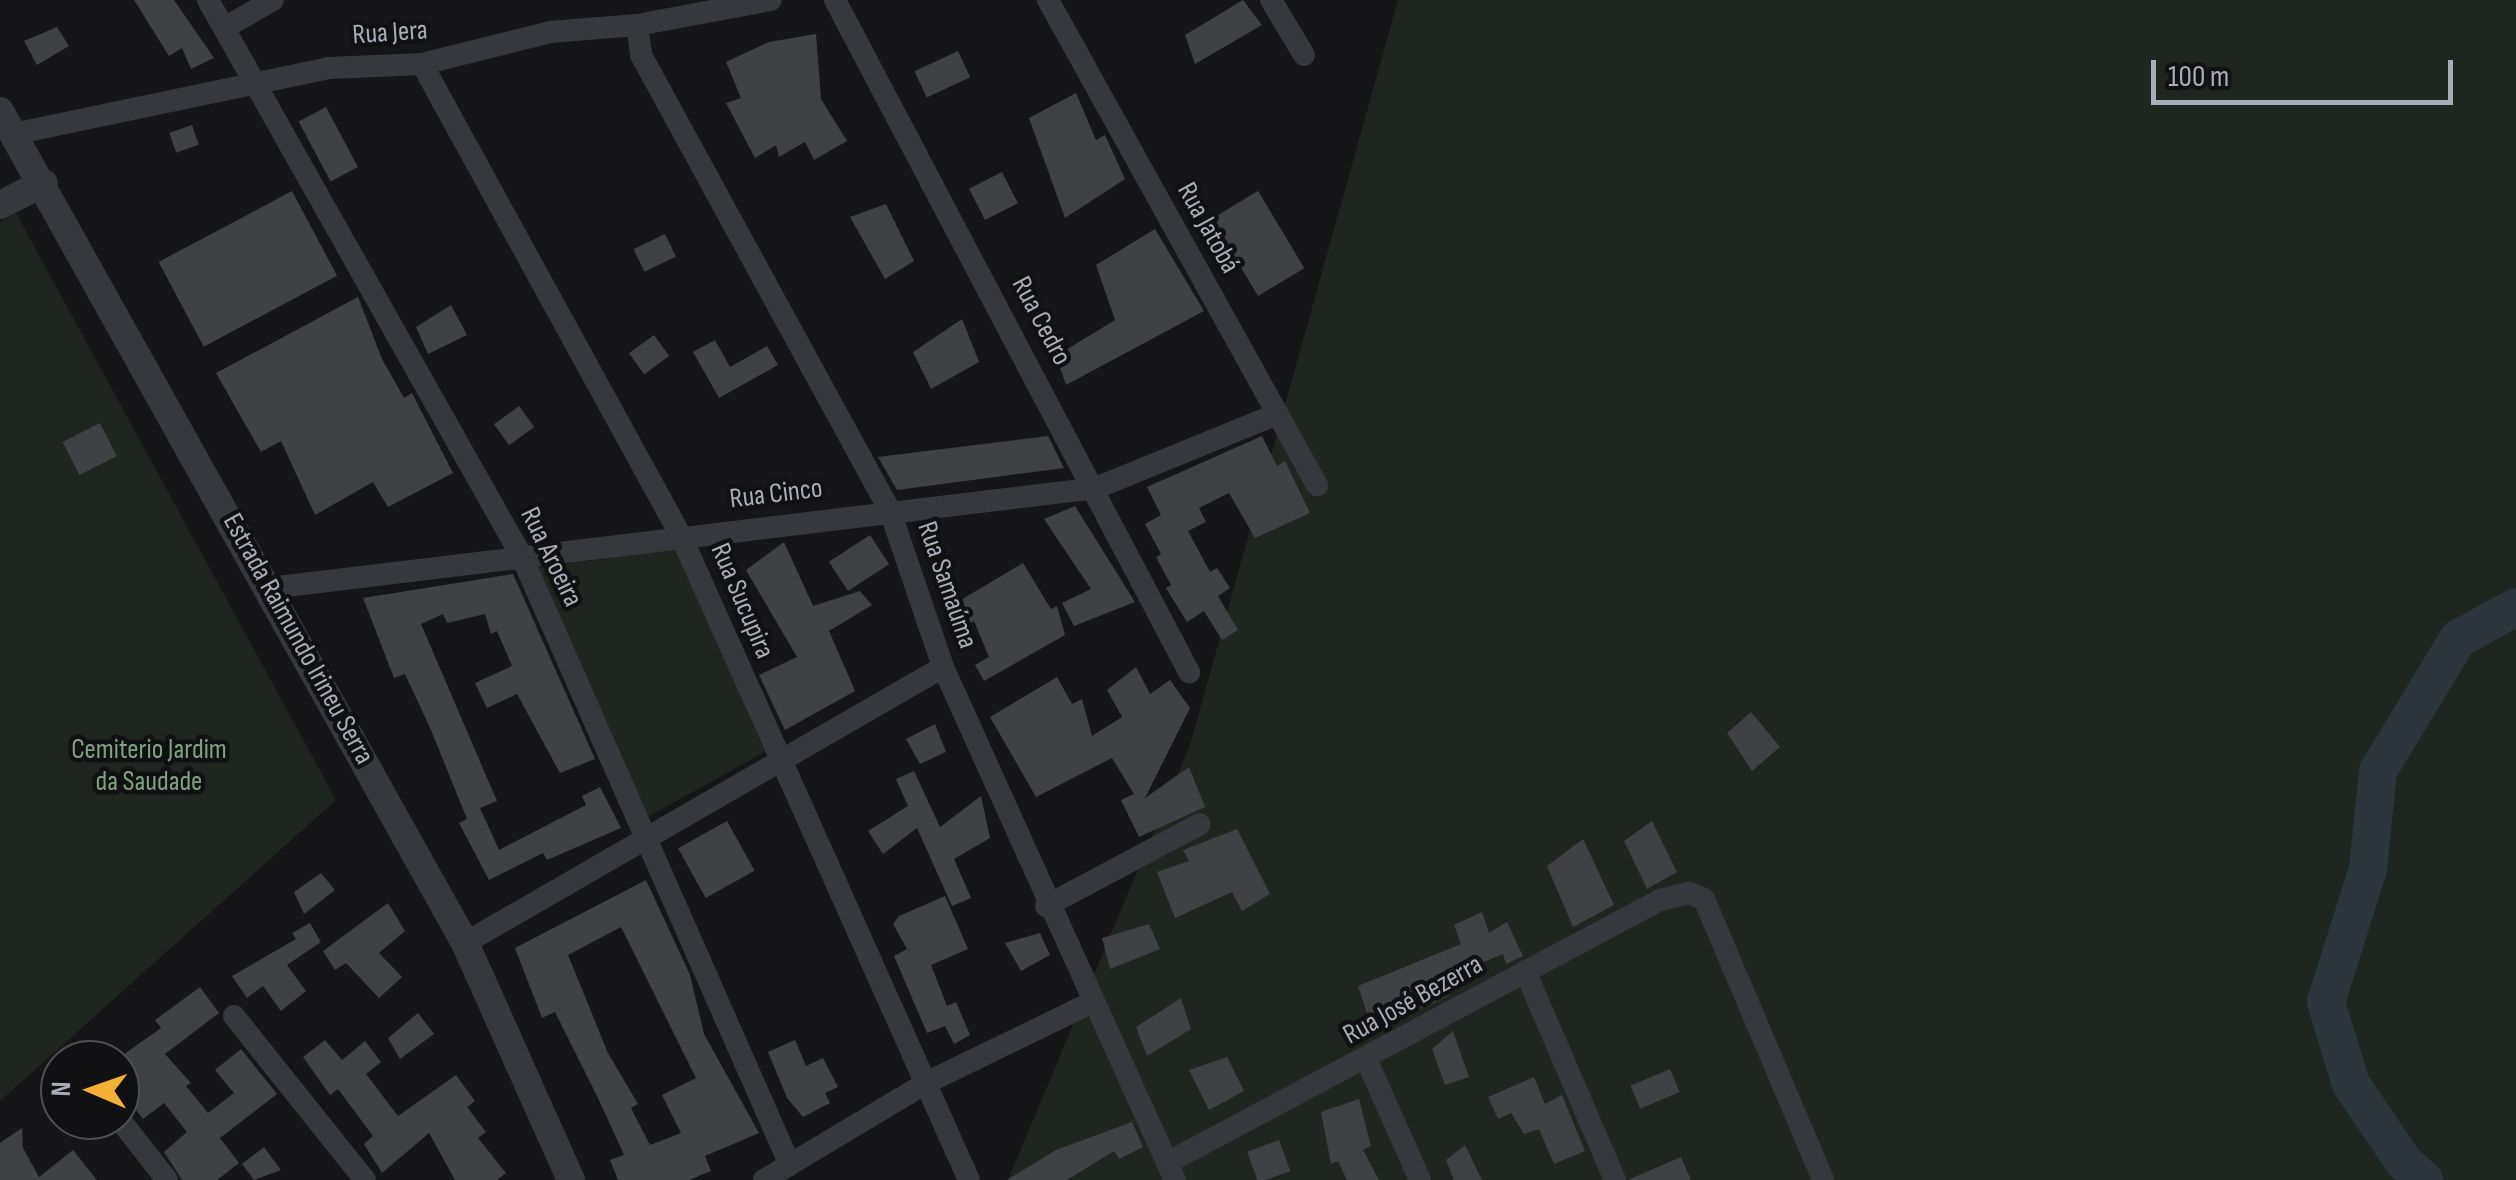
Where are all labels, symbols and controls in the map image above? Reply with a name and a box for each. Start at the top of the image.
street label: Rua Jera [351,14,429,52]
scale bar [2156,40,2458,102]
text: 100 m [2168,59,2229,95]
street label: Rua Jatobá [1169,177,1247,279]
street label: Rua Cedro [1004,271,1078,371]
street label: Rua Cinco [728,472,824,516]
street label: Rua Aroeira [513,502,589,612]
street label: Estrada Raimundo Irineu Serra [215,508,381,770]
street label: Rua Samaúma [910,517,984,653]
street label: Rua Sucupira [703,538,781,664]
park label: Cemiterio Jardim da Saudade [71,733,227,799]
street label: Rua José Bezerra [1337,948,1489,1052]
north arrow [40,1040,140,1140]
text: N [45,1081,78,1097]

